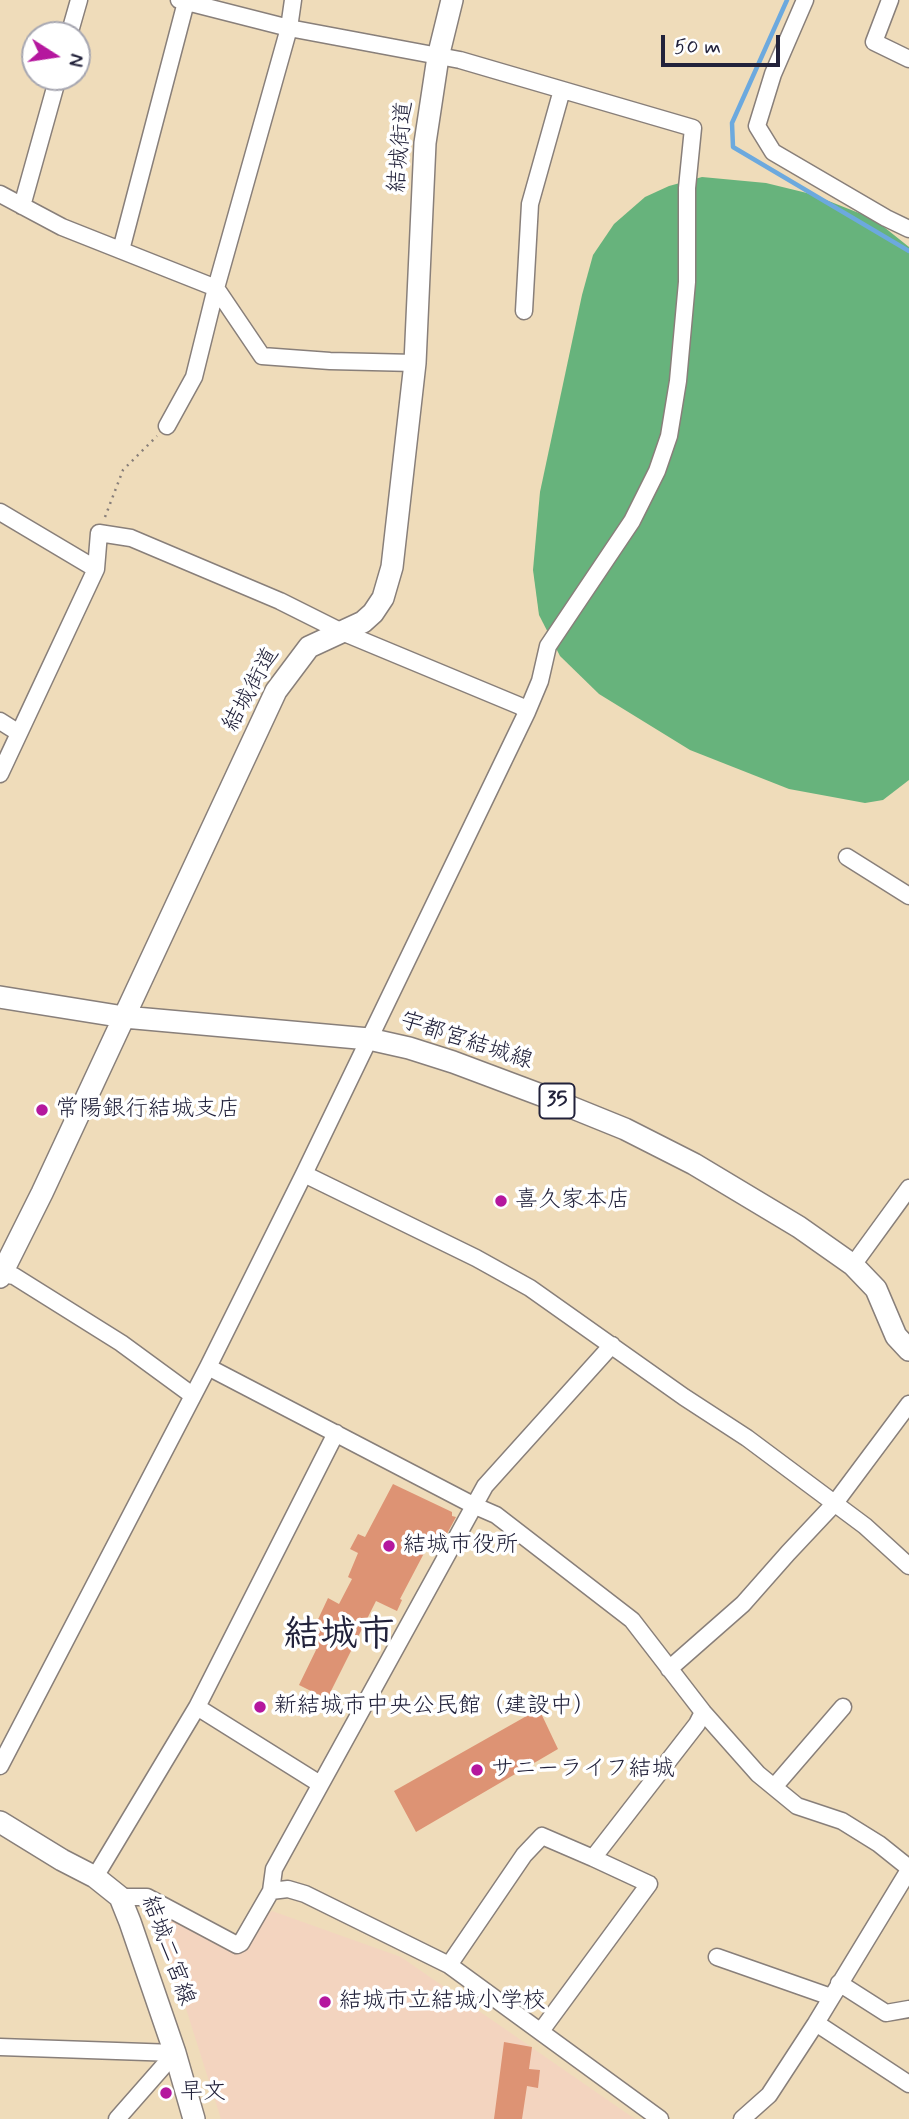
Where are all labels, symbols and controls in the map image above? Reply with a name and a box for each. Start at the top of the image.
north arrow [21,21,91,91]
scale bar [664,21,783,65]
text: 50 m [674,33,721,61]
text: N [62,51,89,69]
street label: 結城街道 [384,100,420,194]
street label: 結城街道 [218,643,286,737]
street label: 宇都宮結城線 [396,1008,536,1076]
road number: 35 [540,1084,574,1118]
place label: 常陽銀行結城支店 [56,1096,240,1124]
marker: 常陽銀行結城支店 [34,1102,50,1118]
place label: 喜久家本店 [515,1187,630,1215]
marker: 喜久家本店 [493,1193,509,1209]
place label: 結城市役所 [403,1532,518,1560]
marker: 結城市役所 [381,1538,397,1554]
district label: 結城市 [284,1615,394,1659]
place label: 新結城市中央公民館（建設中） [274,1693,596,1721]
marker: 新結城市中央公民館（建設中） [252,1699,268,1715]
place label: サニーライフ結城 [491,1756,675,1784]
marker: サニーライフ結城 [469,1762,485,1778]
street label: 結城二宮線 [134,1892,200,2010]
place label: 結城市立結城小学校 [339,1988,546,2016]
marker: 結城市立結城小学校 [317,1994,333,2010]
place label: 早文 [180,2079,226,2107]
marker: 早文 [158,2085,174,2101]

